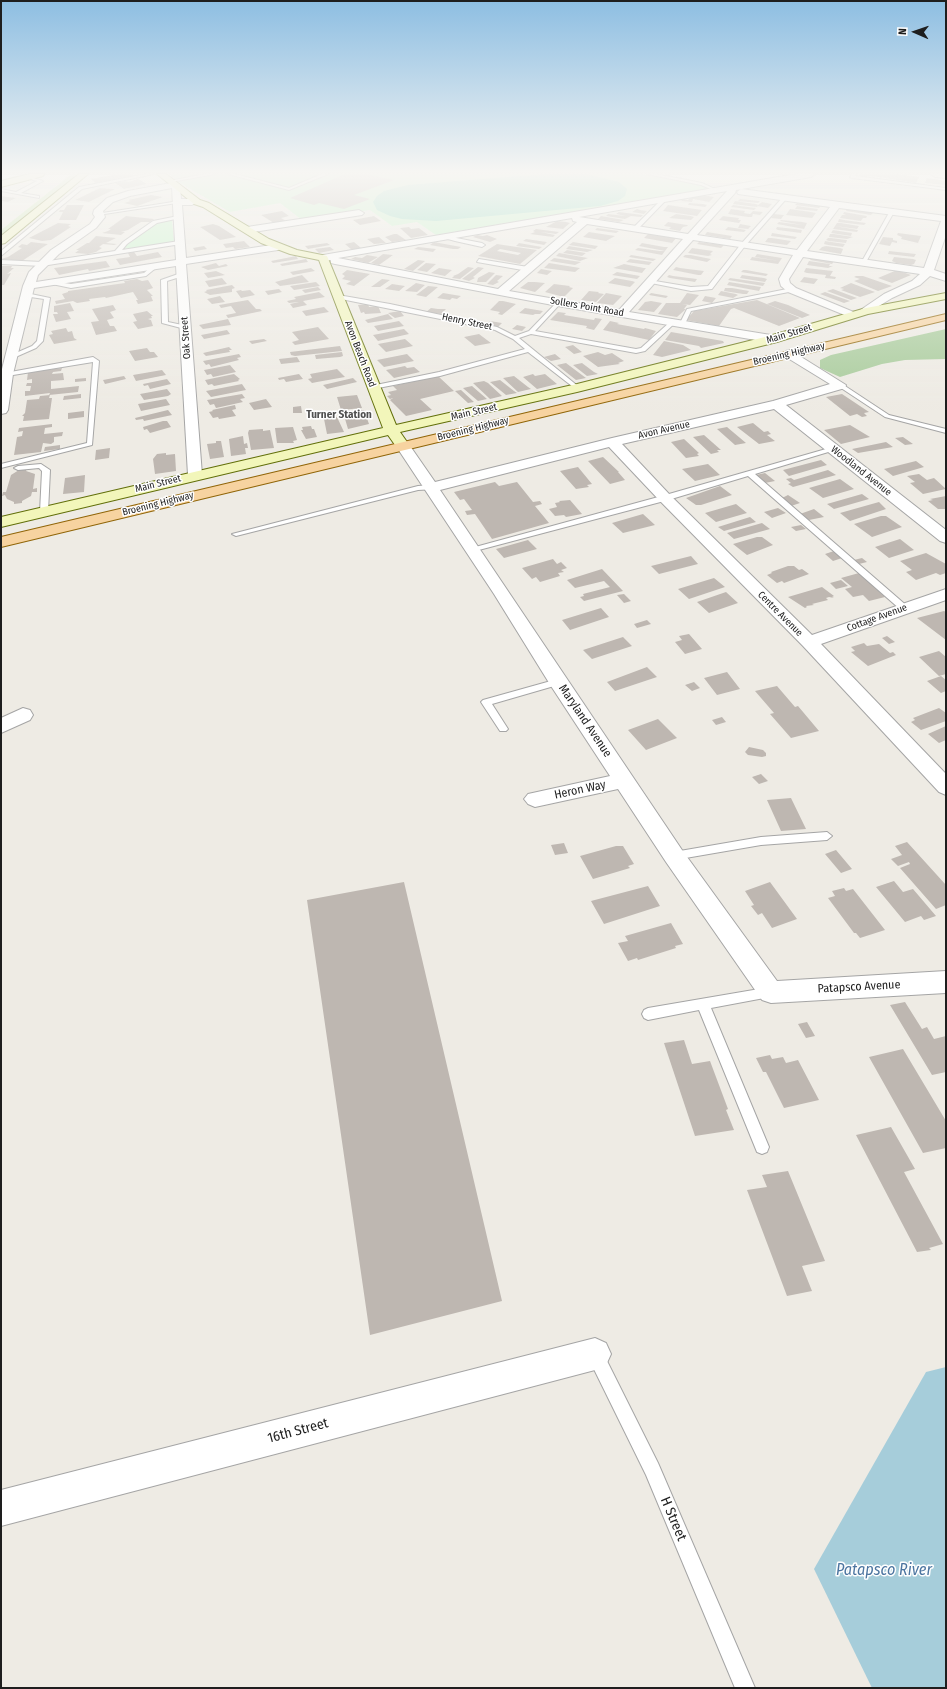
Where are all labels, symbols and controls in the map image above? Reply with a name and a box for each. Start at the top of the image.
north arrow [895,12,935,52]
text: N [896,28,909,35]
street label: Sollers Point Road [549,295,625,319]
street label: Henry Street [441,311,493,333]
street label: Oak Street [179,316,193,360]
street label: Avon Beach Road [342,319,378,389]
street label: Main Street [765,321,813,347]
street label: Broening Highway [752,340,826,368]
street label: Main Street [450,401,498,423]
district label: Turner Station [306,408,372,422]
street label: Broening Highway [436,414,510,444]
street label: Avon Avenue [637,418,691,442]
street label: Woodland Avenue [828,444,894,498]
street label: Main Street [134,473,182,495]
street label: Broening Highway [121,489,195,519]
street label: Centre Avenue [755,589,805,639]
street label: Cottage Avenue [845,602,909,634]
street label: Maryland Avenue [555,682,615,760]
street label: Heron Way [553,778,607,802]
street label: Patapsco Avenue [817,978,901,996]
street label: 16th Street [266,1415,330,1447]
street label: H Street [656,1494,690,1544]
water label: Patapsco River [836,1561,932,1581]

